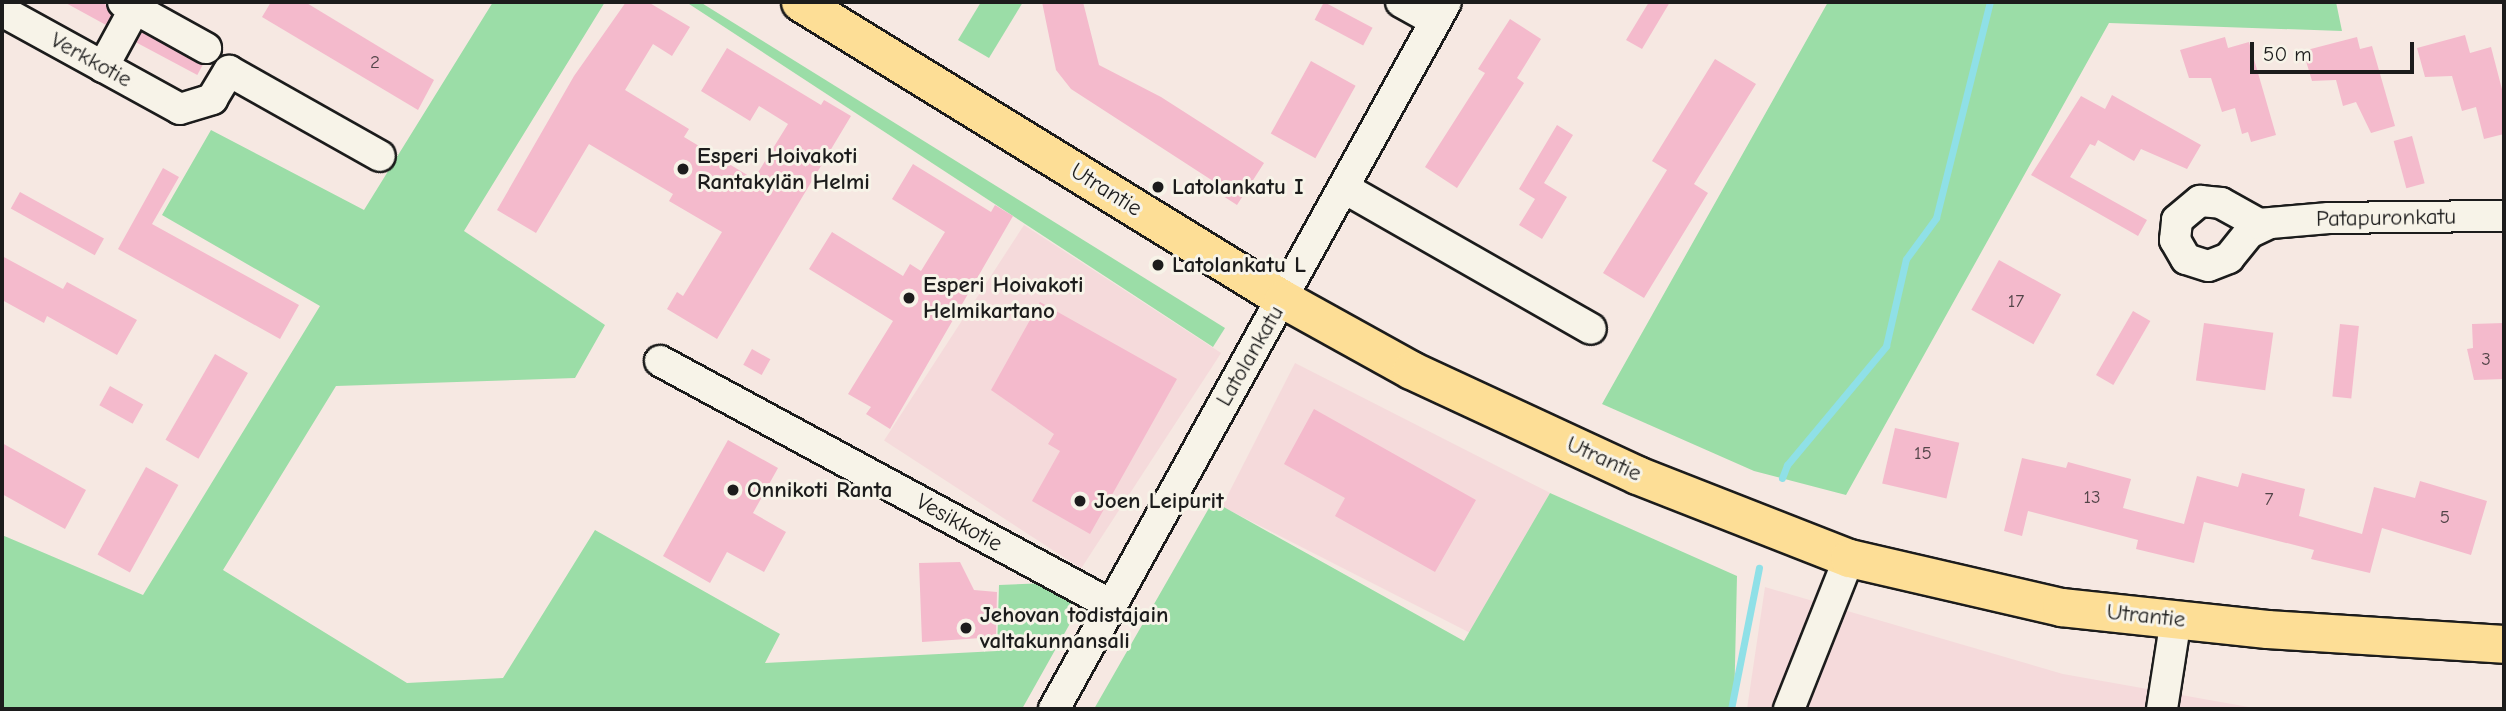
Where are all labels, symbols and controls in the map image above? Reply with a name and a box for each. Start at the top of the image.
street label: Verkkotie [46,26,136,94]
scale bar [2254,28,2418,72]
text: 50 m [2263,42,2312,66]
house number: 2 [370,52,380,74]
place label: Esperi Hoivakoti Rantakylän Helmi [697,142,870,196]
street label: Utrantie [1065,157,1147,223]
marker: Esperi Hoivakoti Rantakylän Helmi [675,161,691,177]
place label: Latolankatu I [1172,173,1303,201]
marker: Latolankatu I [1150,179,1166,195]
street label: Patapuronkatu [2316,203,2456,233]
place label: Latolankatu L [1172,251,1306,279]
marker: Latolankatu L [1150,257,1166,273]
place label: Esperi Hoivakoti Helmikartano [923,271,1083,325]
marker: Esperi Hoivakoti Helmikartano [901,290,917,306]
house number: 17 [2008,291,2024,313]
street label: Latolankatu [1210,301,1290,411]
house number: 3 [2481,349,2491,371]
street label: Utrantie [1562,430,1646,488]
house number: 15 [1914,443,1932,465]
place label: Onnikoti Ranta [747,476,892,504]
marker: Onnikoti Ranta [725,482,741,498]
place label: Joen Leipurit [1094,487,1224,515]
house number: 13 [2083,487,2101,509]
street label: Vesikkotie [911,488,1007,558]
house number: 7 [2265,489,2273,511]
marker: Joen Leipurit [1072,493,1088,509]
house number: 5 [2440,507,2450,529]
street label: Utrantie [2105,598,2187,634]
place label: Jehovan todistajain valtakunnansali [980,601,1168,655]
marker: Jehovan todistajain valtakunnansali [958,620,974,636]

